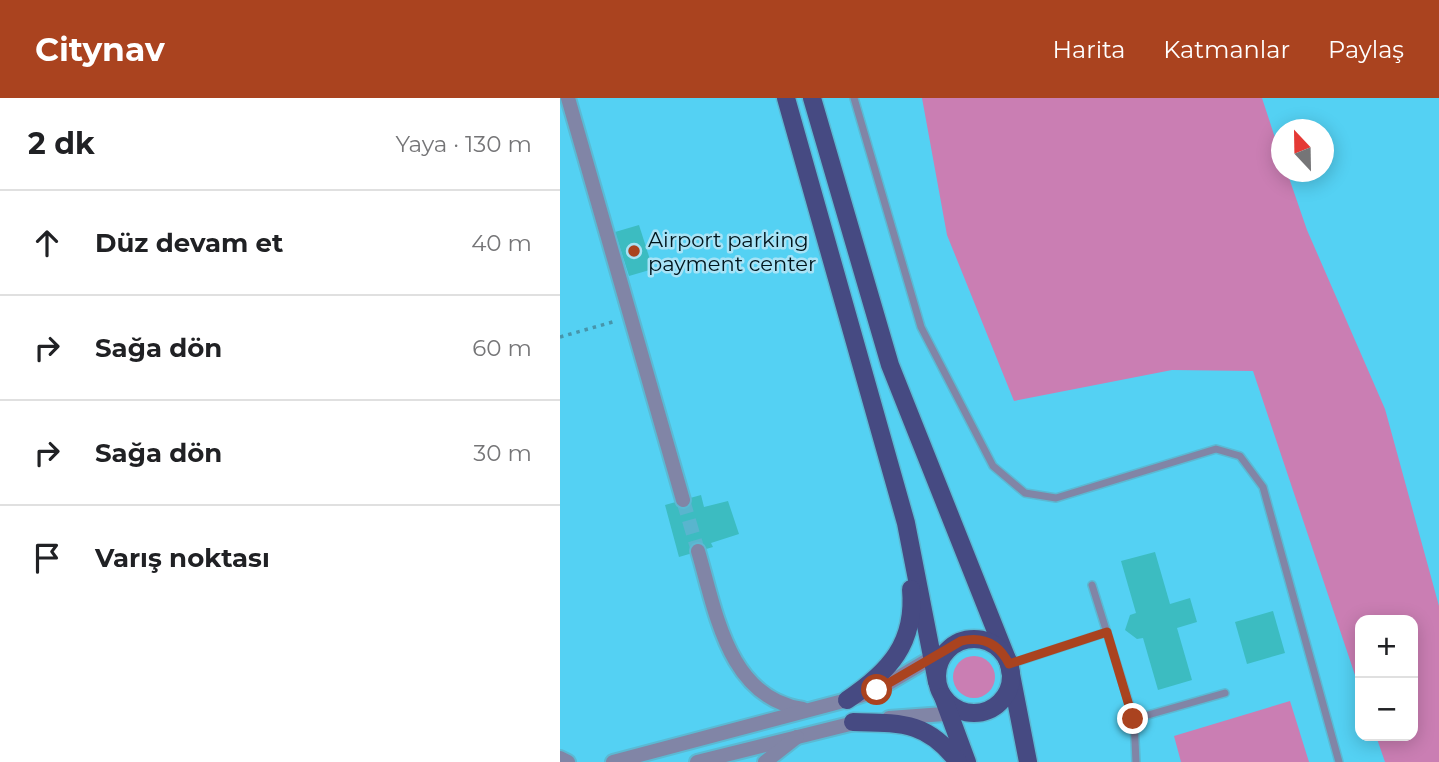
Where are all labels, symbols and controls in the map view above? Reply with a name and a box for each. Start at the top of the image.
text: Citynav [35,29,165,69]
text: Harita [1053,35,1125,64]
text: Katmanlar [1163,35,1290,64]
text: Paylaş [1328,35,1404,64]
north arrow [1271,119,1334,182]
text: 2 dk [28,125,95,162]
text: Yaya · 130 m [395,130,532,158]
icon: ahead [28,224,66,262]
text: Düz devam et [95,227,283,259]
place label: Airport parking payment center [648,227,816,276]
text: 40 m [471,229,532,257]
marker: Airport parking payment center [626,243,642,259]
icon: right [28,329,66,367]
text: Sağa dön [95,332,222,364]
text: 60 m [472,334,532,362]
icon: right [28,434,66,472]
text: Sağa dön [95,437,222,469]
text: 30 m [473,439,532,467]
icon: arrive [28,539,66,577]
text: Varış noktası [95,542,270,574]
map controls [1355,615,1418,741]
button: + [1355,615,1418,678]
route start [861,674,892,705]
button: − [1355,678,1418,741]
route end [1117,703,1148,734]

